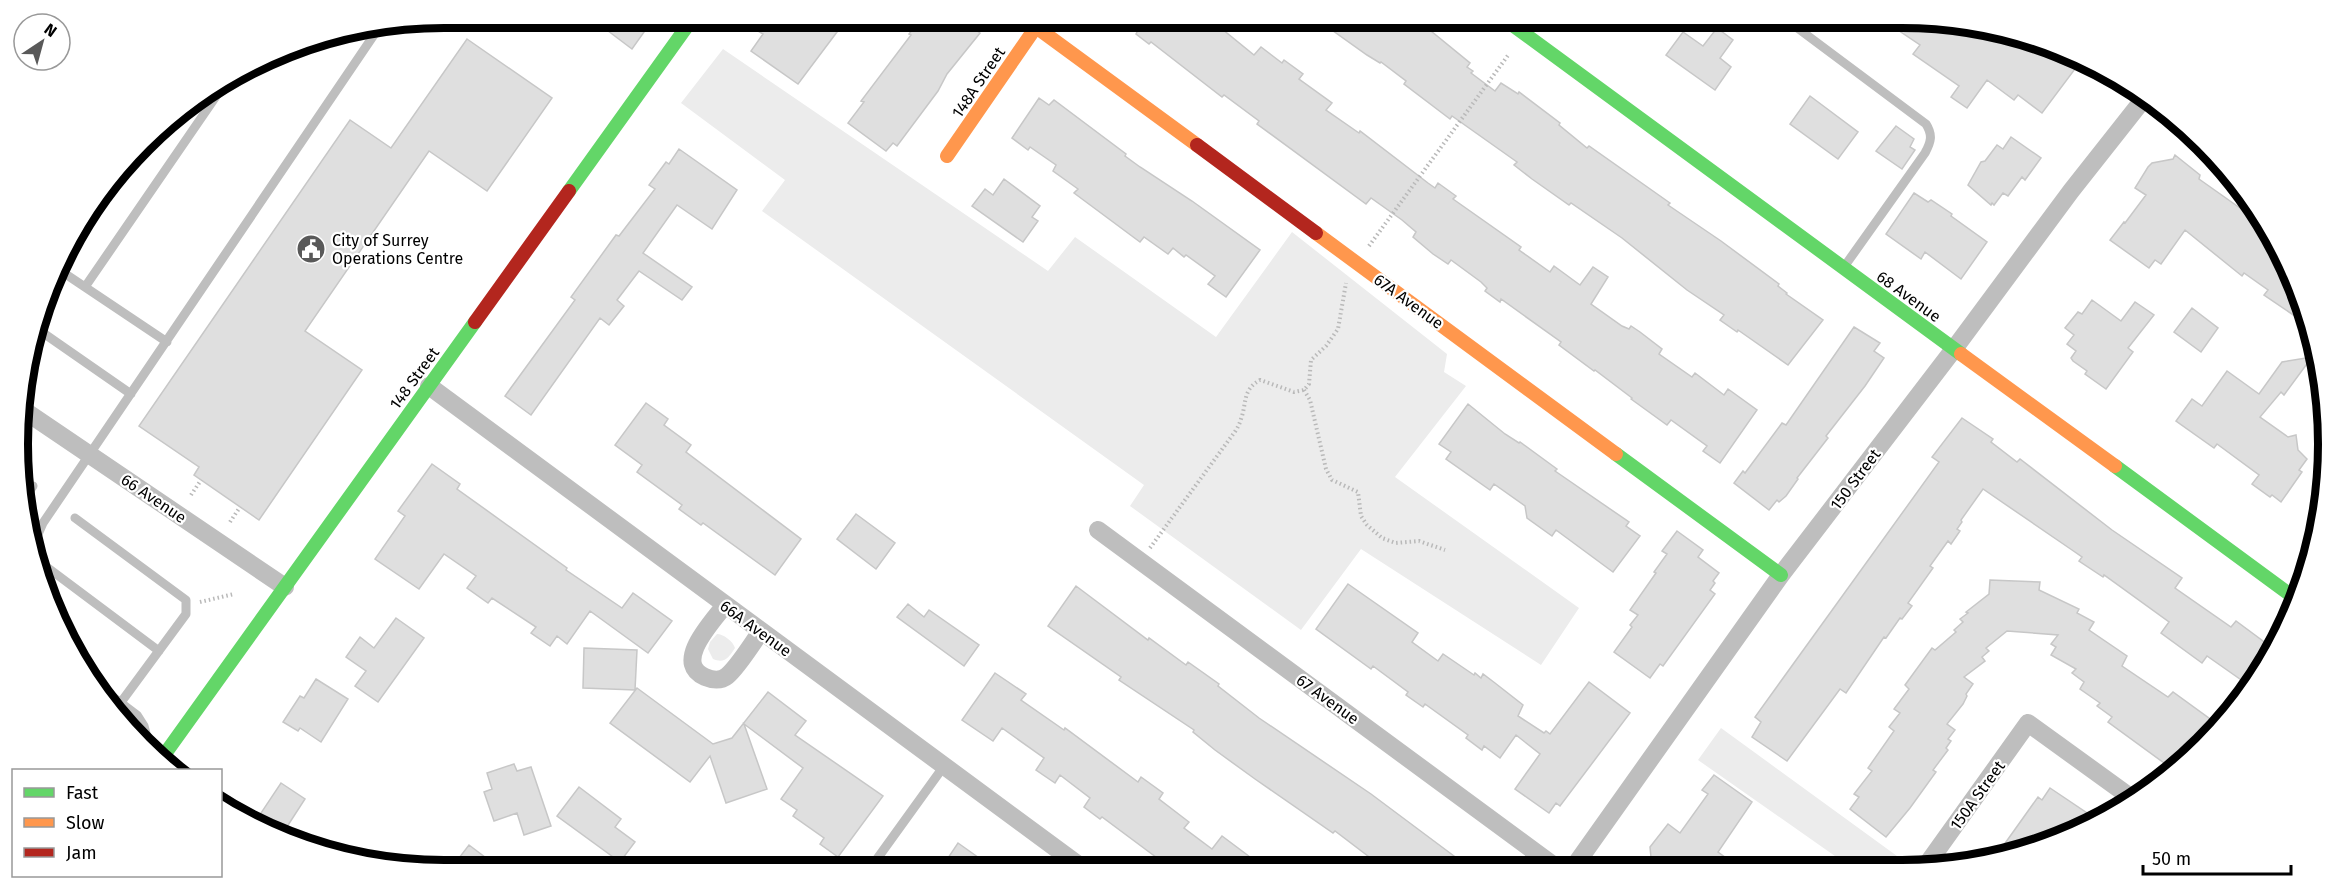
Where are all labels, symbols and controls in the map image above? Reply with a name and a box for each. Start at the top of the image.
north arrow [12,12,72,72]
text: N [41,19,60,41]
street label: 148A Street [948,43,1009,121]
place label: City of Surrey Operations Centre [332,231,463,268]
public building icon: City of Surrey Operations Centre [295,233,327,265]
street label: 68 Avenue [1873,267,1945,326]
street label: 67A Avenue [1370,270,1447,333]
street label: 148 Street [386,343,443,413]
street label: 150 Street [1826,445,1885,514]
street label: 66 Avenue [118,470,190,527]
street label: 66A Avenue [716,596,795,661]
street label: 67 Avenue [1293,670,1363,728]
street label: 150A Street [1946,757,2009,834]
legend [12,769,222,877]
text: Fast [66,782,99,804]
text: Slow [66,812,105,834]
scale bar [2143,838,2292,876]
text: Jam [66,842,97,864]
text: 50 m [2152,848,2191,870]

